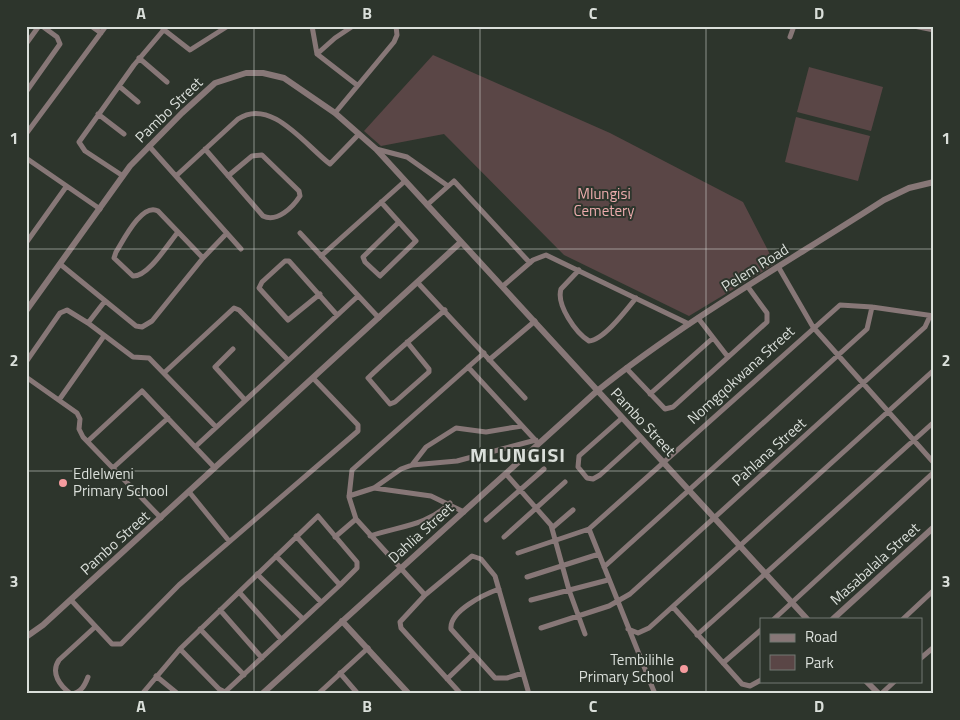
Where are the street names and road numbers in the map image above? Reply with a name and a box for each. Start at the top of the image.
street label: Pambo Street [129,71,208,148]
street label: Pelem Road [717,238,793,297]
street label: Nomgqokwana Street [682,320,800,429]
street label: Pambo Street [605,382,682,462]
street label: Pahlana Street [726,412,811,491]
street label: Dahlia Street [383,496,459,568]
street label: Pambo Street [75,505,155,580]
street label: Masabalala Street [825,516,925,610]

